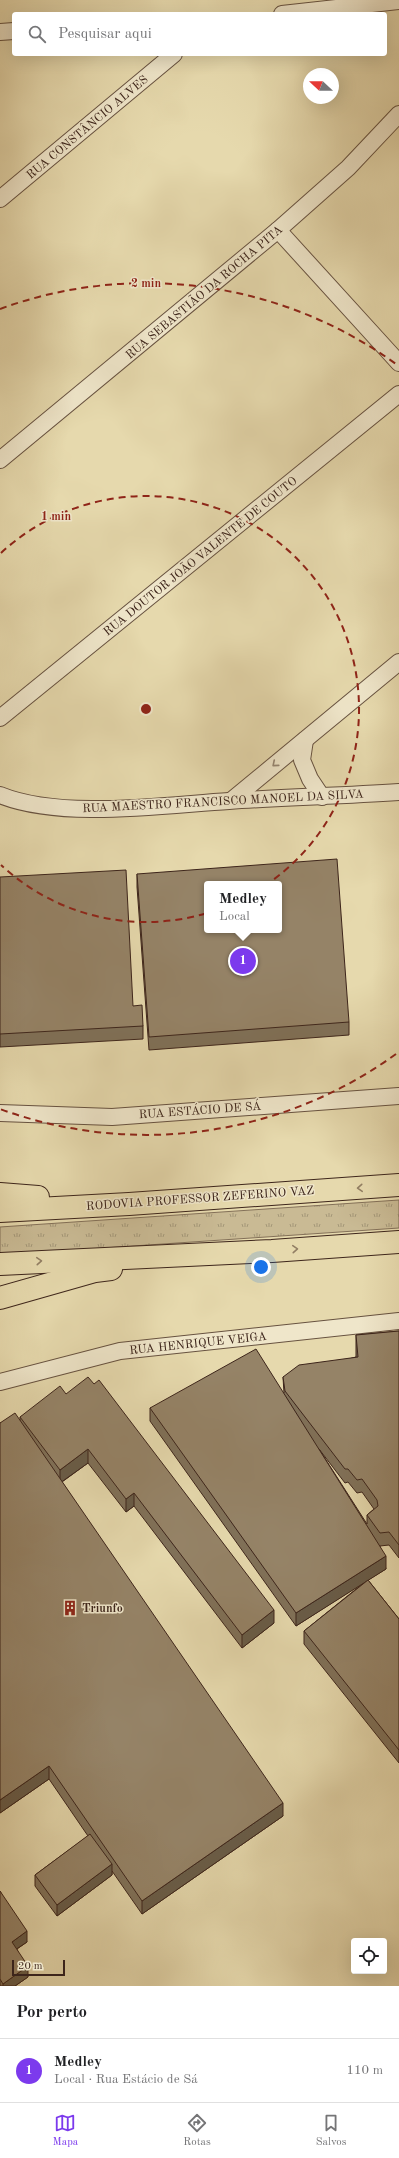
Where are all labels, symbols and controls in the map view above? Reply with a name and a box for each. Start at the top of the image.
search box [12,12,387,56]
icon: search [26,23,48,45]
text: Pesquisar aqui [58,27,152,42]
north arrow [303,68,339,104]
street label: RUA CONSTÂNCIO ALVES [23,71,151,182]
street label: RUA SEBASTIÃO DA ROCHA PITA [122,221,285,362]
text: 2 min [131,278,161,290]
street label: RUA DOUTOR JOÃO VALENTE DE COUTO [100,473,300,639]
text: 1 min [41,511,71,523]
centre of rings [139,702,153,716]
one-way arrow [272,760,280,767]
street label: RUA MAESTRO FRANCISCO MANOEL DA SILVA [82,789,364,815]
popup [204,881,282,933]
text: Medley [219,892,267,907]
text: Local [219,910,250,923]
pin: 1 [230,946,256,976]
street label: RUA ESTÁCIO DE SÁ [138,1098,262,1121]
one-way arrow [357,1183,363,1192]
street label: RODOVIA PROFESSOR ZEFERINO VAZ [86,1185,315,1213]
one-way arrow [292,1245,298,1254]
one-way arrow [36,1257,42,1266]
your location [251,1257,271,1277]
street label: RUA HENRIQUE VEIGA [129,1331,268,1357]
building icon: Triunfo [61,1599,79,1617]
place label: Triunfo [82,1603,123,1615]
map controls [351,1938,387,1974]
button: locate [351,1938,387,1974]
scale bar [12,1958,65,1977]
text: 20 m [18,1961,43,1972]
text: Por perto [16,2004,87,2021]
text: Medley [54,2055,102,2070]
text: 1 [25,2064,33,2077]
text: 110 m [346,2064,383,2077]
text: Local · Rua Estácio de Sá [54,2073,198,2086]
tab: Mapa [53,2112,78,2150]
tab: Rotas [183,2112,211,2150]
tab: Salvos [316,2112,346,2150]

